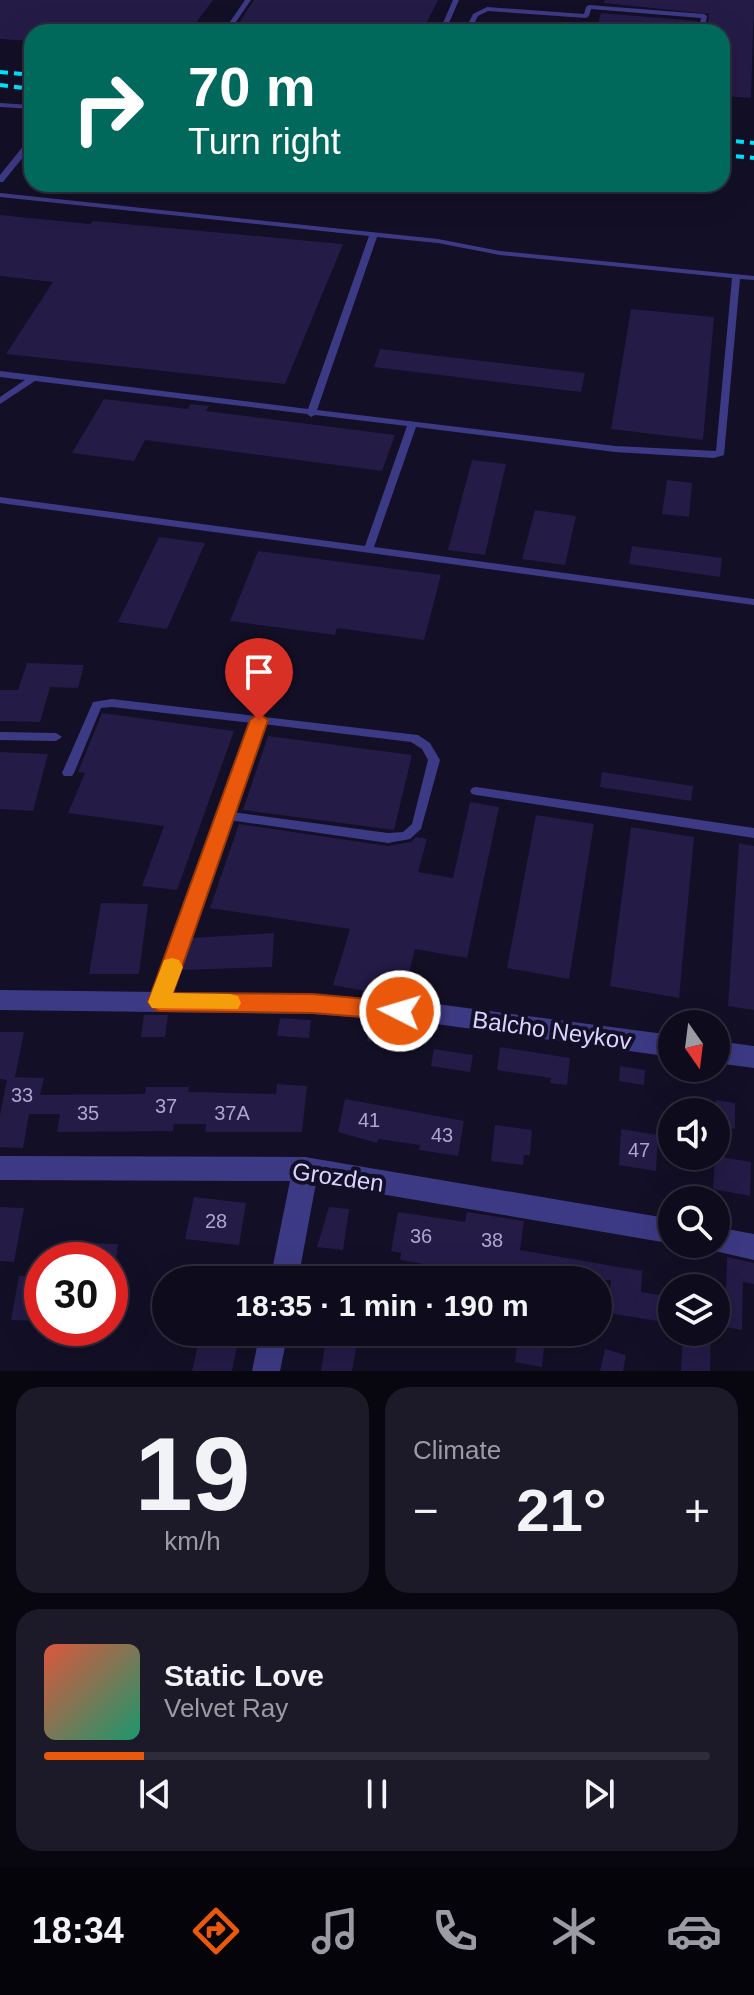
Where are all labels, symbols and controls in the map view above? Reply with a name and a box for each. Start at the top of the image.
text: 70 m [188,55,316,118]
icon: right [56,56,160,160]
text: Turn right [188,121,341,162]
pin [225,638,293,720]
icon: arrive [237,650,281,694]
position arrow [358,969,442,1053]
street label: Balcho Neykov [471,1005,633,1055]
north arrow [658,1010,730,1082]
map controls [658,1010,730,1346]
house number: 33 [11,1084,33,1106]
house number: 37 [155,1095,177,1117]
button: sound [658,1098,730,1170]
house number: 35 [77,1102,99,1124]
house number: 37А [214,1102,250,1124]
house number: 41 [358,1109,380,1131]
house number: 43 [431,1124,453,1146]
house number: 47 [628,1139,650,1161]
street label: Grozden [291,1157,385,1197]
button: search [658,1186,730,1258]
house number: 28 [205,1210,227,1232]
house number: 36 [410,1225,432,1247]
house number: 38 [481,1229,503,1251]
speed limit sign: 30 [24,1242,128,1346]
button: layers [658,1274,730,1346]
text: 18:35 · 1 min · 190 m [235,1289,529,1322]
text: 19 [135,1416,250,1532]
text: Climate [413,1435,501,1465]
text: 21° [516,1477,607,1544]
text: − [413,1486,439,1535]
text: + [684,1486,710,1535]
text: km/h [164,1526,221,1556]
text: Static Love [164,1659,324,1692]
text: Velvet Ray [164,1693,288,1723]
icon: previous [133,1772,177,1816]
icon: pause [355,1772,399,1816]
icon: next [577,1772,621,1816]
icon: directions [188,1903,244,1959]
icon: music [307,1903,363,1959]
icon: phone [427,1903,483,1959]
icon: climate [546,1903,602,1959]
icon: car [666,1903,722,1959]
text: 18:34 [32,1910,124,1951]

